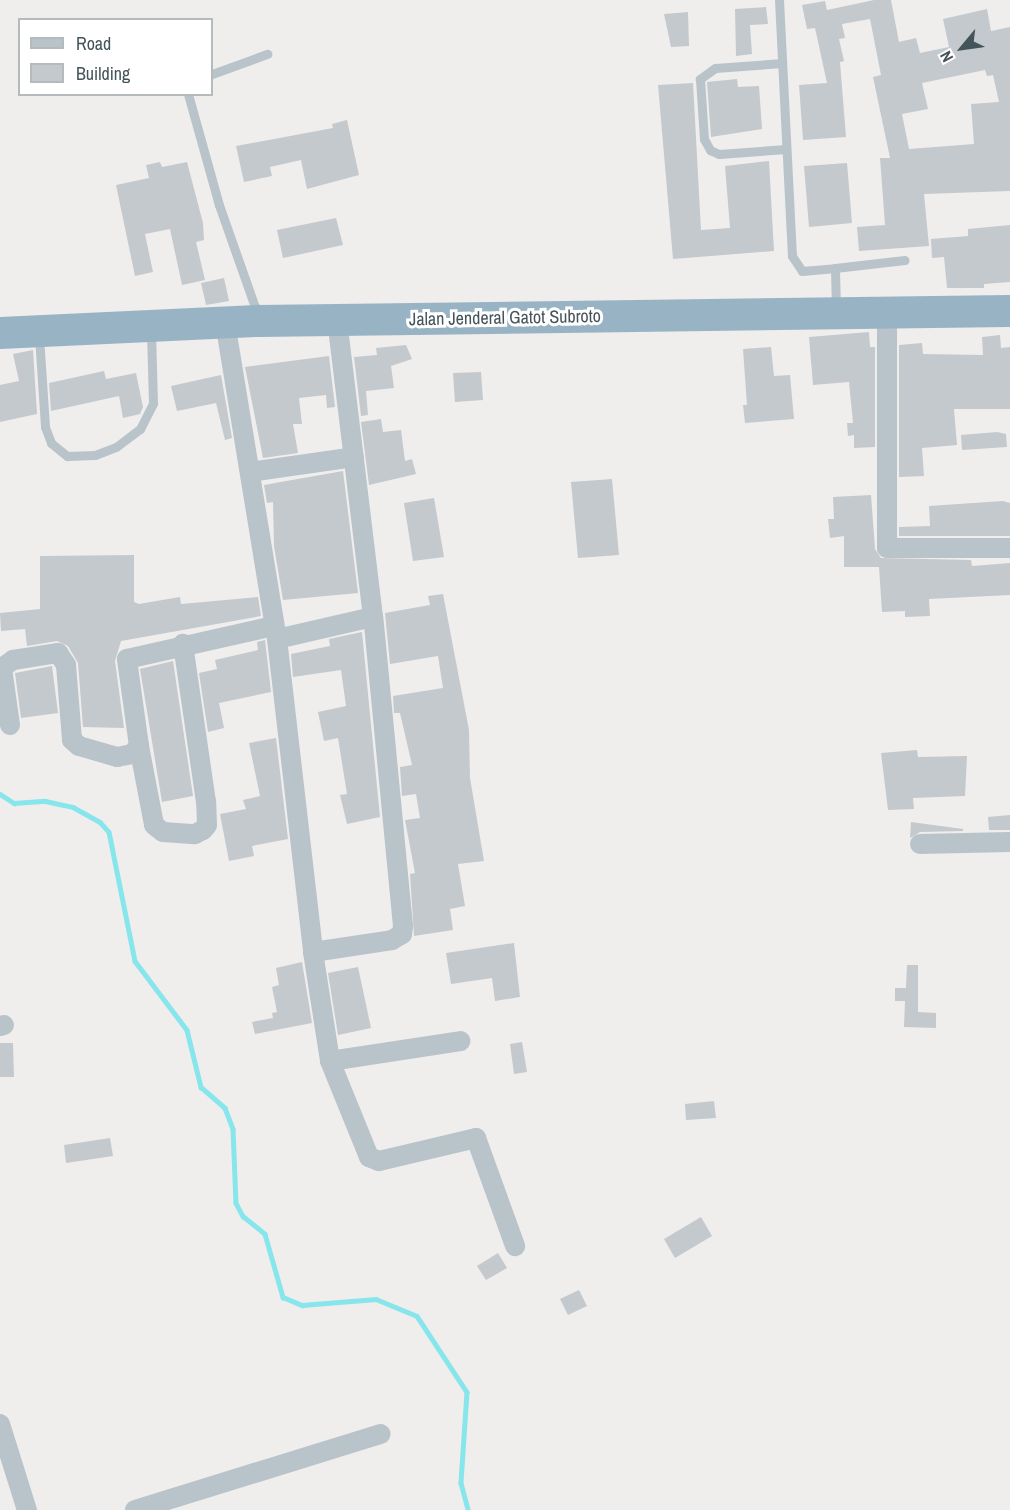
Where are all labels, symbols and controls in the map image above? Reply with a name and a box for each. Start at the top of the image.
legend [18,18,213,96]
north arrow [932,18,992,78]
text: Road [76,31,111,56]
text: N [934,47,958,66]
text: Building [76,61,130,86]
street label: Jalan Jenderal Gatot Subroto [409,306,601,330]

